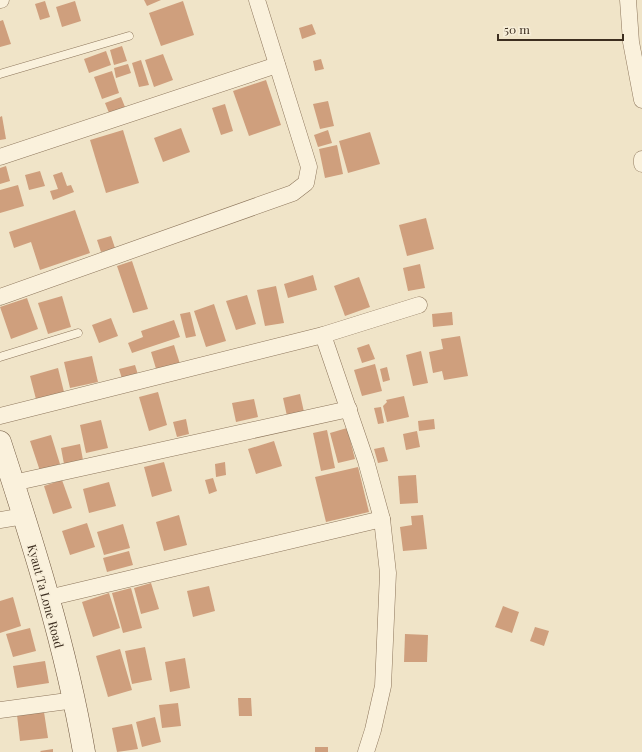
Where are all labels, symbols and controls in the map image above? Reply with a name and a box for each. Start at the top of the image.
scale bar [498,16,623,42]
text: 50 m [504,21,530,37]
street label: Kyaut Ta Lone Road [24,542,68,650]

